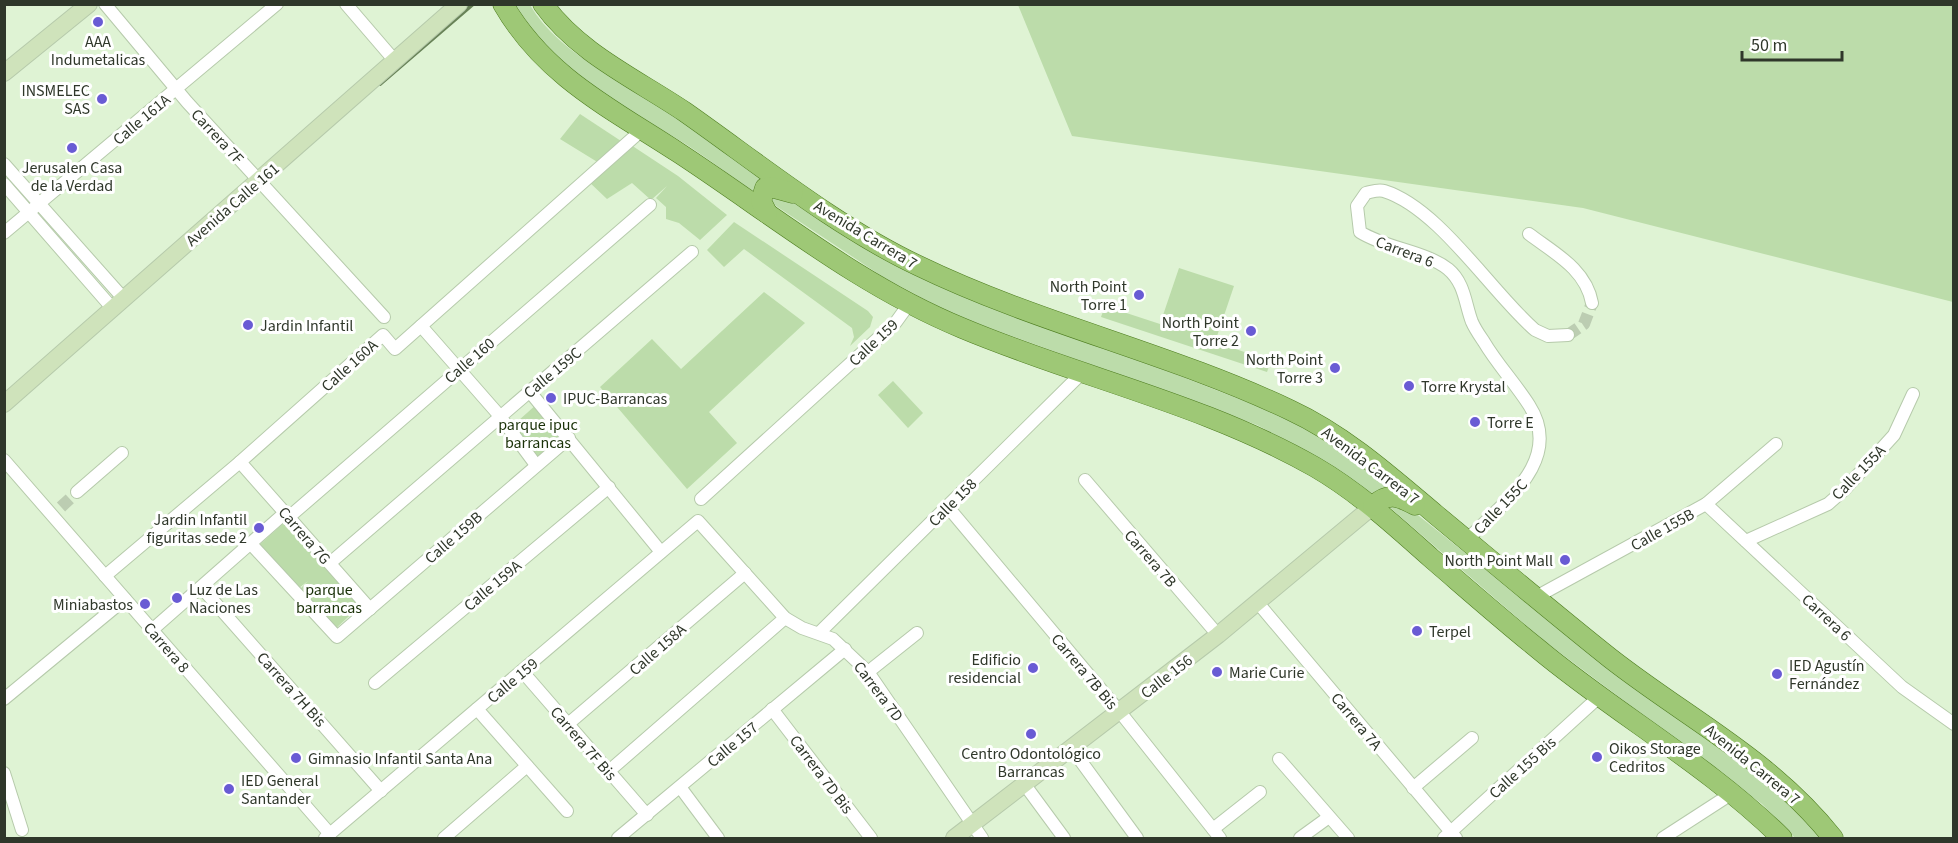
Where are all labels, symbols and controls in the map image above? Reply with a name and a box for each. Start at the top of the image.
marker: AAA Indumetalicas [91,15,105,29]
scale bar [1742,24,1842,62]
place label: AAA Indumetalicas [51,31,146,71]
text: 50 m [1751,33,1787,58]
place label: INSMELEC SAS [21,80,90,120]
street label: Calle 161A [108,89,175,150]
marker: INSMELEC SAS [95,92,109,106]
street label: Carrera 7F [186,104,249,169]
marker: Jerusalen Casa de la Verdad [65,141,79,155]
place label: Jerusalen Casa de la Verdad [22,157,122,197]
street label: Avenida Calle 161 [181,158,284,251]
street label: Avenida Carrera 7 [810,195,921,274]
street label: Carrera 6 [1372,231,1437,273]
place label: North Point Torre 1 [1050,276,1128,316]
marker: North Point Torre 1 [1132,288,1146,302]
place label: North Point Torre 2 [1162,312,1240,352]
street label: Calle 159 [844,314,903,371]
place label: Jardin Infantil [260,315,353,337]
marker: Jardin Infantil [241,318,255,332]
marker: North Point Torre 2 [1244,324,1258,338]
street label: Calle 160 [440,333,500,389]
street label: Calle 160A [317,334,383,397]
street label: Calle 159C [519,342,586,404]
place label: North Point Torre 3 [1246,349,1324,389]
marker: North Point Torre 3 [1328,361,1342,375]
place label: Torre Krystal [1421,376,1506,398]
marker: Torre Krystal [1402,379,1416,393]
place label: IPUC-Barrancas [563,388,667,410]
marker: IPUC-Barrancas [544,391,558,405]
place label: Torre E [1487,412,1534,434]
park label: parque ipuc barrancas [498,414,578,454]
marker: Torre E [1468,415,1482,429]
street label: Avenida Carrera 7 [1317,422,1424,510]
street label: Calle 155A [1827,440,1891,505]
street label: Calle 158 [924,474,982,532]
street label: Calle 155C [1469,474,1533,539]
street label: Carrera 7G [273,502,336,569]
street label: Calle 155B [1627,503,1698,556]
street label: Calle 159B [420,507,487,569]
place label: Jardin Infantil figuritas sede 2 [146,509,247,549]
marker: Jardin Infantil figuritas sede 2 [252,521,266,535]
street label: Carrera 7B [1119,525,1181,592]
place label: North Point Mall [1445,550,1553,572]
marker: North Point Mall [1558,553,1572,567]
street label: Calle 159A [459,555,526,616]
place label: Luz de Las Naciones [189,579,258,619]
park label: parque barrancas [296,579,362,619]
street label: Carrera 6 [1797,589,1856,646]
marker: Luz de Las Naciones [170,591,184,605]
place label: Miniabastos [53,594,133,616]
marker: Miniabastos [138,597,152,611]
street label: Carrera 8 [138,618,194,678]
street label: Calle 158A [624,619,691,681]
place label: Terpel [1429,621,1471,643]
marker: Terpel [1410,624,1424,638]
street label: Carrera 7B Bis [1046,629,1123,715]
street label: Carrera 7H Bis [252,647,331,732]
place label: Edificio residencial [948,649,1021,689]
street label: Calle 156 [1136,650,1197,704]
street label: Calle 159 [482,653,543,709]
place label: IED Agustín Fernández [1789,655,1865,695]
street label: Carrera 7D [848,657,908,726]
marker: Edificio residencial [1026,661,1040,675]
place label: Marie Curie [1229,662,1304,684]
marker: Marie Curie [1210,665,1224,679]
marker: IED Agustín Fernández [1770,667,1784,681]
street label: Carrera 7A [1326,688,1387,755]
street label: Carrera 7F Bis [545,702,622,786]
street label: Calle 157 [702,717,763,773]
street label: Avenida Carrera 7 [1700,719,1805,810]
marker: Centro Odontológico Barrancas [1024,727,1038,741]
street label: Carrera 7D Bis [784,731,858,819]
street label: Calle 155 Bis [1484,731,1561,804]
place label: Oikos Storage Cedritos [1609,738,1701,778]
place label: Centro Odontológico Barrancas [961,743,1101,783]
place label: Gimnasio Infantil Santa Ana [308,748,492,770]
marker: Oikos Storage Cedritos [1590,750,1604,764]
marker: Gimnasio Infantil Santa Ana [289,751,303,765]
place label: IED General Santander [241,770,319,810]
marker: IED General Santander [222,782,236,796]

